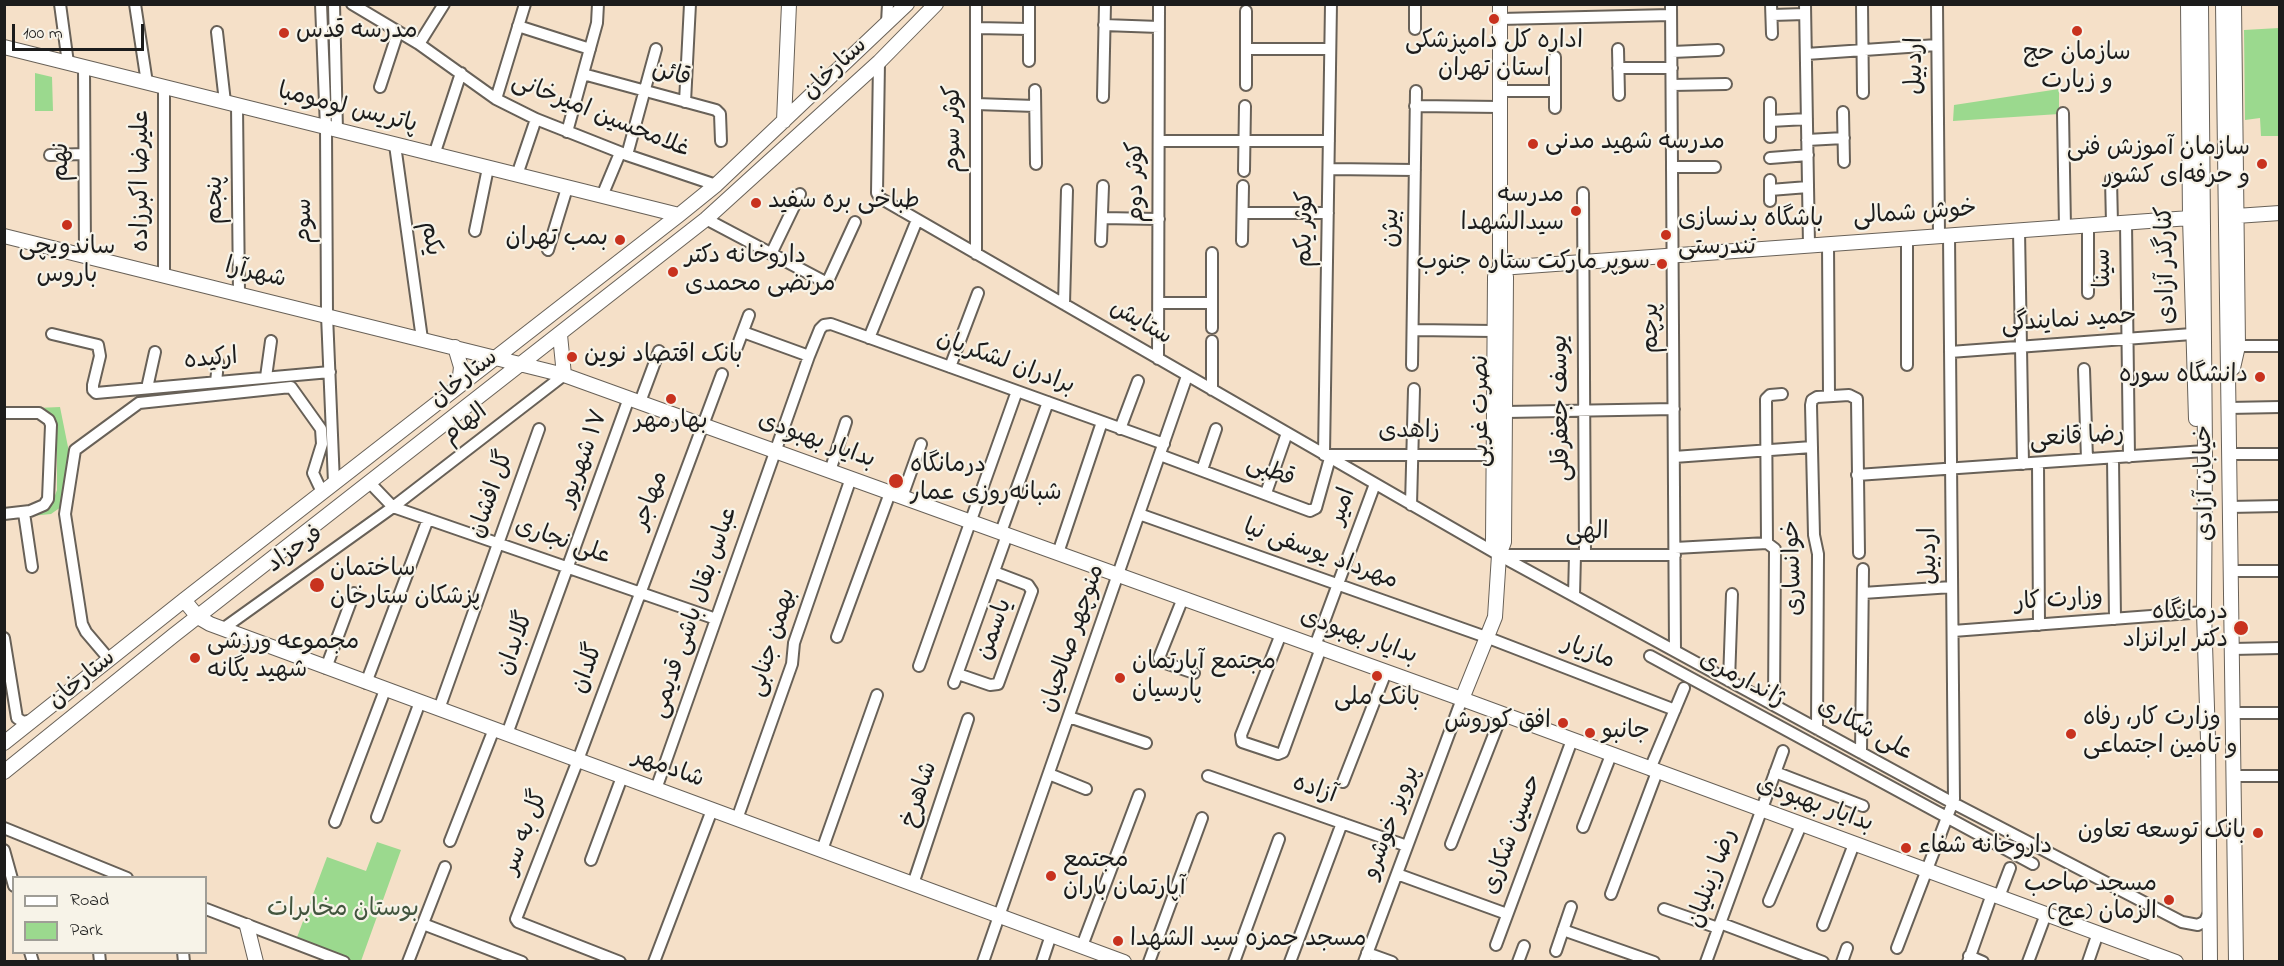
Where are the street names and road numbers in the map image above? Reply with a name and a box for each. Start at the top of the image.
street label: ستارخان [797,33,875,107]
street label: اردبیل [1903,37,1931,95]
street label: قائن [648,57,694,95]
street label: غلامحسین امیرخانی [507,68,693,166]
street label: پاتریس لومومبا [274,79,420,141]
street label: کوثر سوم [941,85,969,173]
street label: علیرضا اکبرزاده [129,110,157,252]
street label: کوثر دوم [1124,141,1152,223]
street label: نهم [49,142,77,182]
street label: پنجم [203,176,231,224]
street label: کوثر یکم [1292,191,1322,267]
street label: خوش شمالی [1852,196,1978,234]
street label: سوم [292,198,320,244]
street label: کنارگذر آزادی [2153,206,2183,324]
street label: بیژن [1378,208,1408,248]
street label: یکم [412,220,446,258]
street label: سینا [2090,248,2120,288]
street label: شهرآرا [221,254,289,296]
street label: ستایش [1104,295,1176,353]
street label: پرچم [1639,303,1667,353]
street label: حمید نمایندگی [2000,303,2138,341]
street label: برادران لشکریان [932,326,1078,402]
street label: یوسف جعفرقلی [1547,334,1579,482]
street label: ارکیده [183,344,239,378]
street label: ستارخان [425,344,505,416]
street label: نصرت غربی [1469,355,1497,467]
street label: الهام [438,398,494,452]
street label: ١٧ شهریور [554,406,616,512]
street label: بدایار بهبودی [753,407,879,477]
street label: زاهدی [1378,419,1440,447]
street label: رضا قانعی [2029,421,2125,457]
street label: خیابان آزادی [2192,425,2222,541]
street label: گل افشان [464,447,522,543]
street label: قطبی [1242,451,1298,495]
street label: مهاجر [628,468,676,534]
street label: امیر [1324,485,1364,529]
street label: عباس بقال باشی قدیمی [646,504,746,722]
street label: علی نجاری [510,513,614,573]
street label: مهرداد یوسفی نیا [1239,515,1401,597]
street label: الهی [1565,520,1609,548]
street label: خوانساری [1779,520,1811,616]
street label: فرحزاد [262,521,330,581]
street label: اردبیل [1916,527,1946,585]
street label: منوچهر صالحیان [1035,561,1113,717]
street label: بهمن جنابی [744,585,804,701]
street label: وزارت کار [2014,585,2104,619]
street label: یاسمن [972,595,1020,665]
street label: بدایار بهبودی [1295,603,1421,673]
street label: گلابدان [492,608,542,680]
street label: مازیار [1558,631,1618,677]
street label: گلدان [567,640,611,698]
street label: ستارخان [43,645,123,717]
street label: ژاندارمری [1693,647,1789,715]
street label: علی شکاری [1811,693,1917,769]
street label: شادمهر [628,744,708,796]
street label: شاهرخ [896,758,946,832]
street label: پرویز خوشرو [1358,763,1428,883]
street label: آزاده [1288,770,1340,812]
street label: حسین شکاری [1478,771,1550,899]
street label: بدایار بهبودی [1751,771,1877,841]
street label: گل به سر [498,787,556,879]
street label: رضا زینلیان [1683,825,1745,933]

